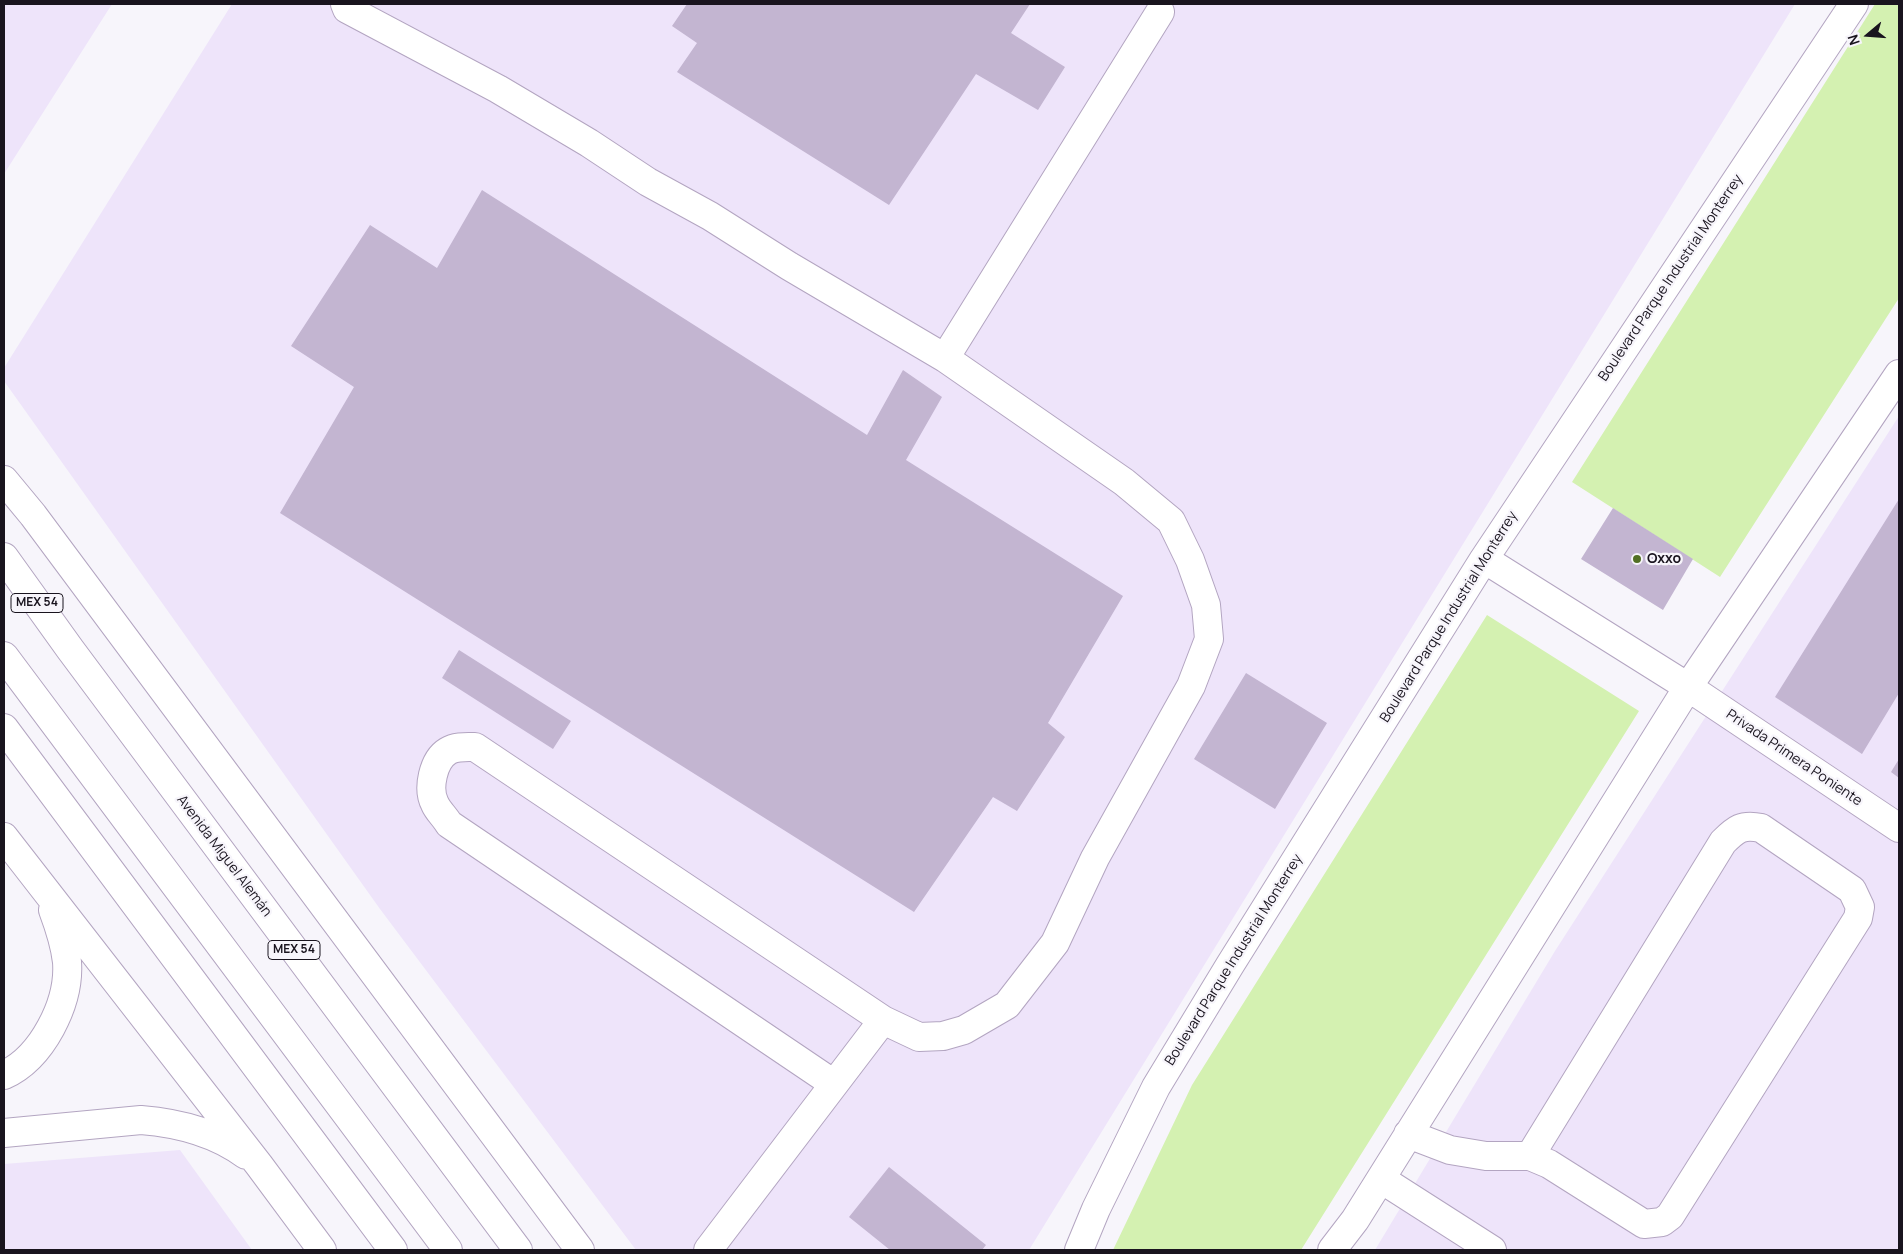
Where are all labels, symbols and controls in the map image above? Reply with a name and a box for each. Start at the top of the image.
north arrow [1843,10,1893,60]
text: N [1843,32,1864,48]
street label: Boulevard Parque Industrial Monterrey [1595,171,1747,385]
street label: Boulevard Parque Industrial Monterrey [1377,508,1521,726]
place label: Oxxo [1647,551,1681,567]
marker: Oxxo [1631,553,1643,565]
road number: MEX 54 [11,594,63,612]
street label: Privada Primera Poniente [1723,706,1865,810]
street label: Avenida Miguel Alemán [173,792,275,920]
street label: Boulevard Parque Industrial Monterrey [1162,851,1306,1069]
road number: MEX 54 [268,940,320,960]

